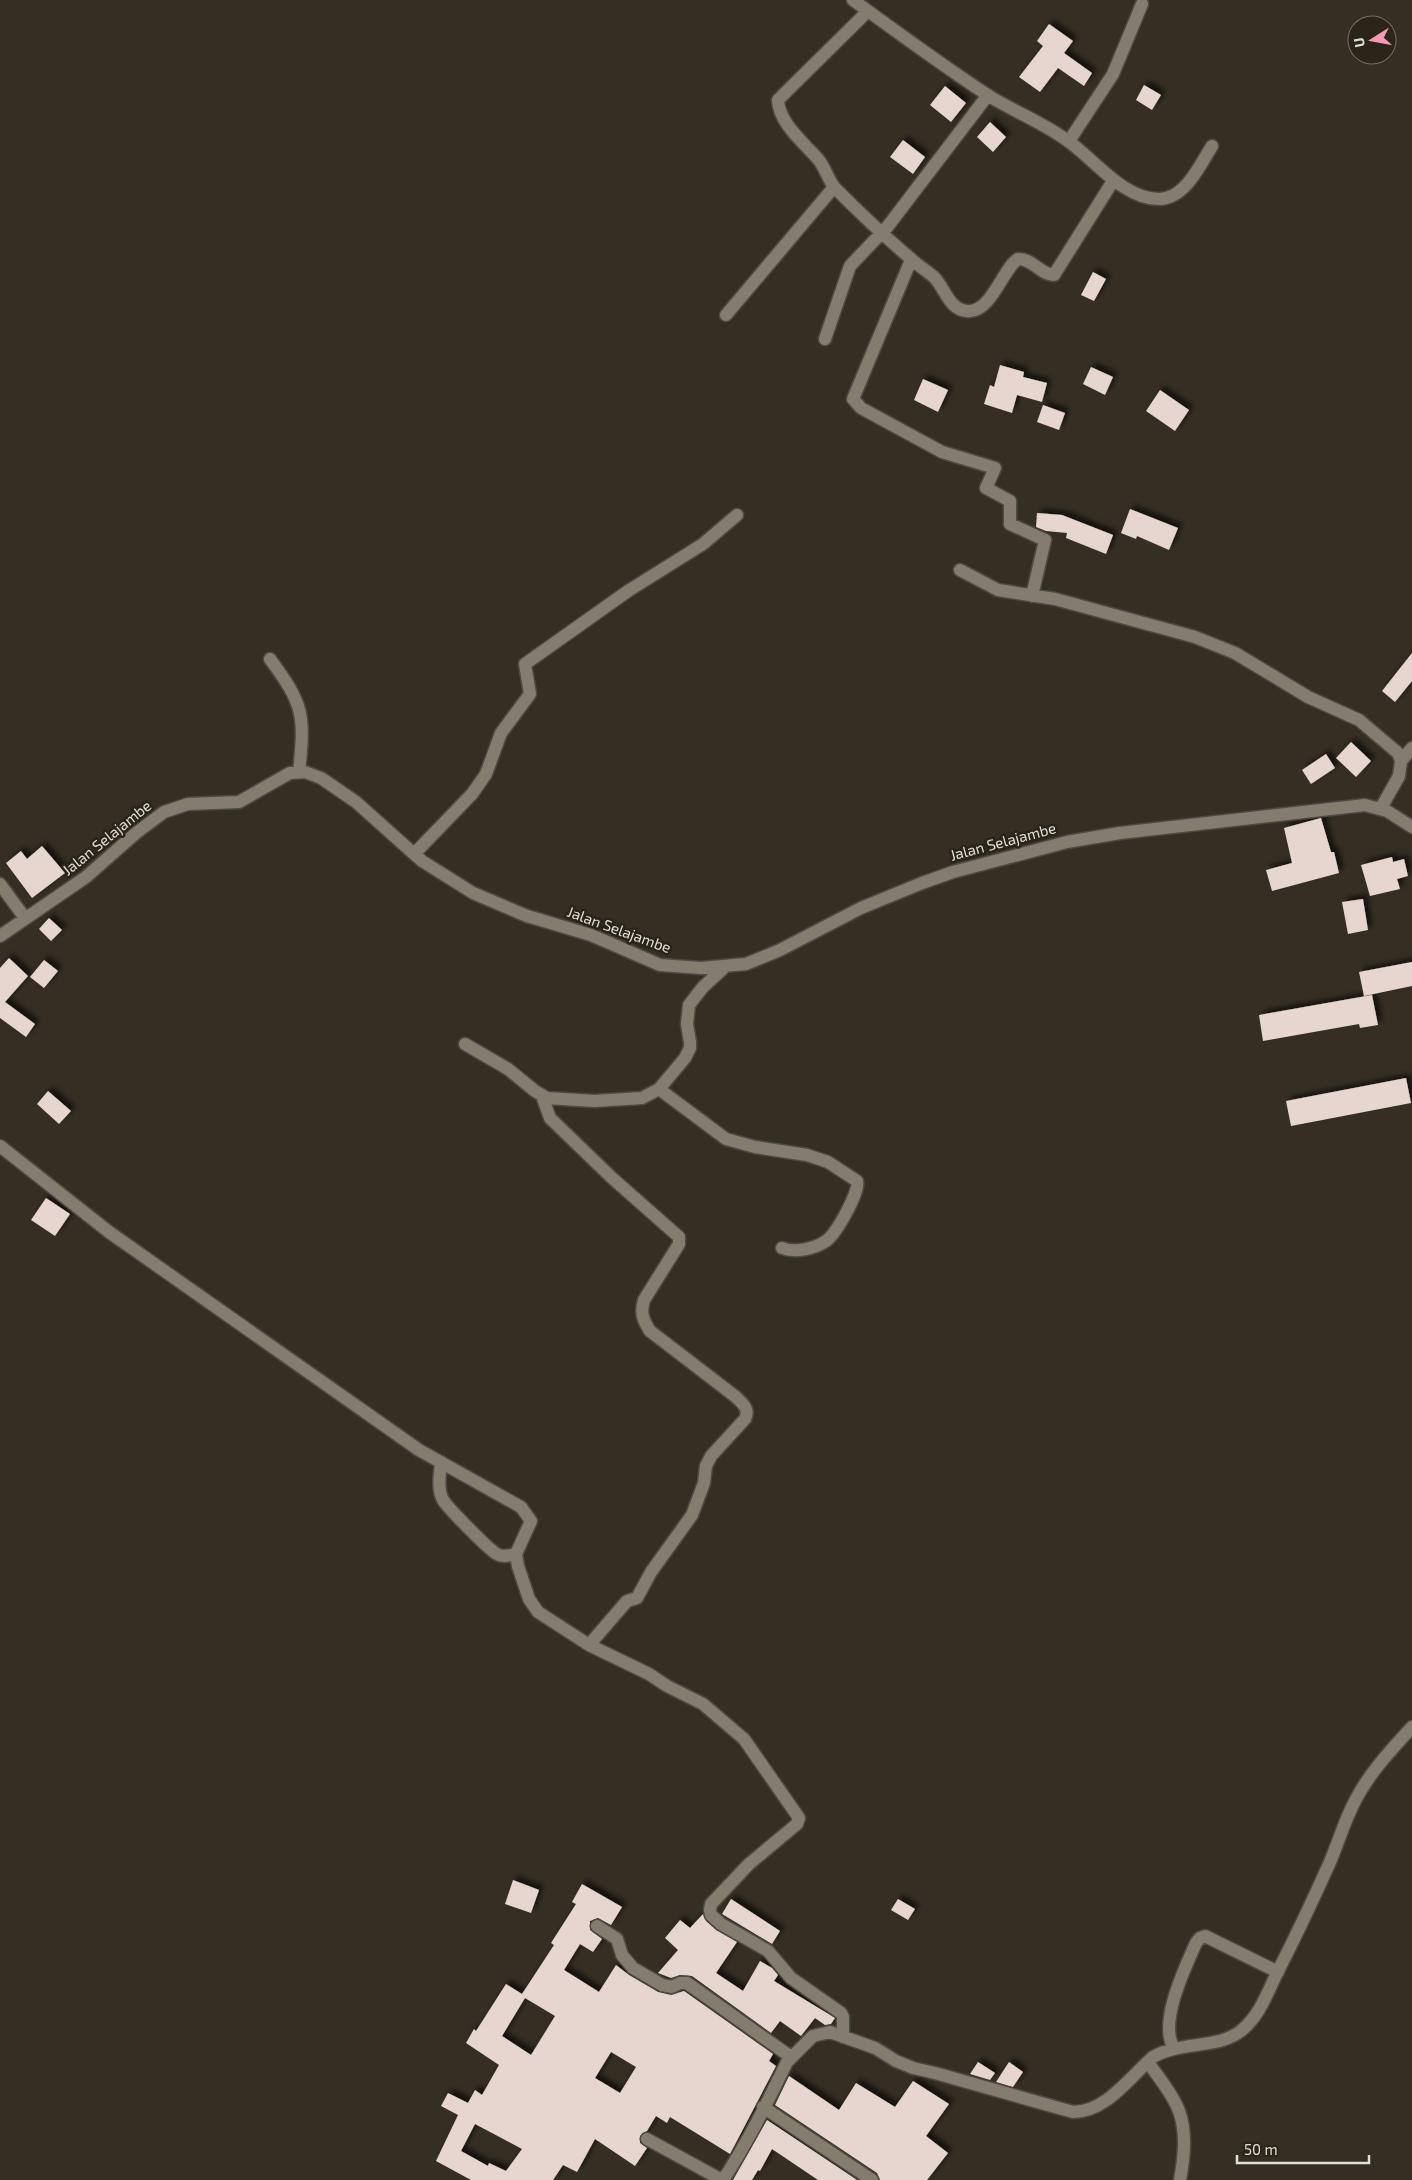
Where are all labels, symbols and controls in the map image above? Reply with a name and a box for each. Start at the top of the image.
north arrow [1347,15,1397,65]
text: U [1349,36,1368,49]
street label: Jalan Selajambe [58,796,155,879]
street label: Jalan Selajambe [948,818,1058,865]
street label: Jalan Selajambe [565,902,674,957]
scale bar [1237,2132,1370,2164]
text: 50 m [1244,2140,1278,2158]

